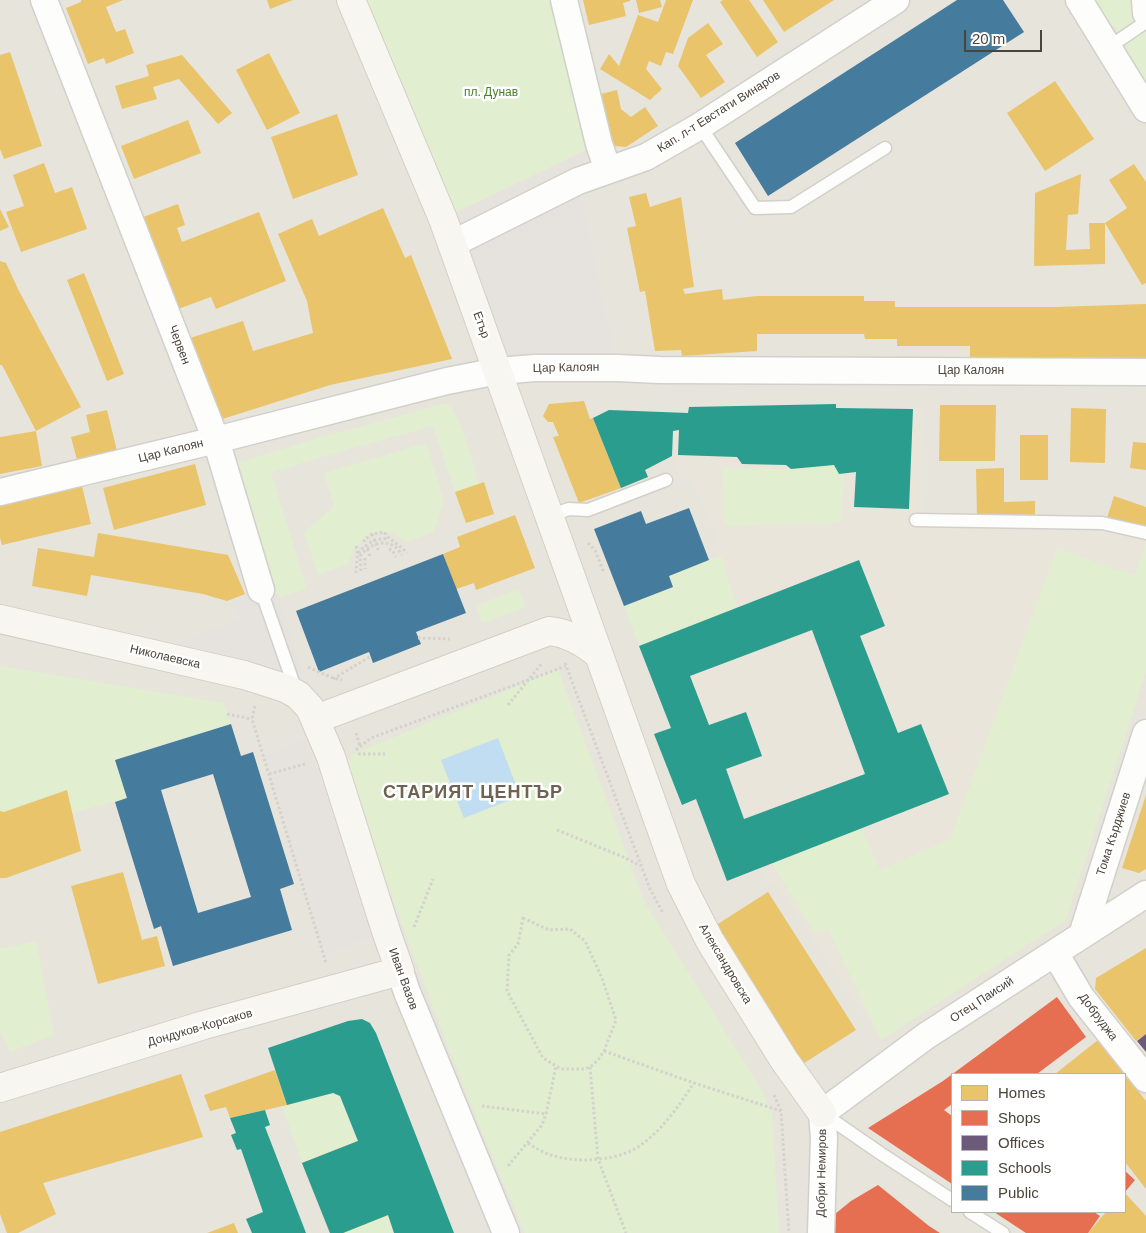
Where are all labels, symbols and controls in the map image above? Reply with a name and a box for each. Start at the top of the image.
scale bar [966,20,1044,52]
text: 20 m [972,30,1005,47]
street label: Кап. л-т Евстати Винаров [655,68,783,156]
park label: пл. Дунав [464,86,518,100]
street label: Етър [470,310,492,340]
street label: Червен [165,323,193,367]
street label: Цар Калоян [533,360,599,376]
street label: Цар Калоян [938,364,1004,378]
street label: Цар Калоян [137,436,205,466]
street label: Николаевска [128,642,202,672]
district label: СТАРИЯТ ЦЕНТЪР [381,782,565,804]
street label: Тома Кърджиев [1094,790,1134,878]
street label: Александровска [695,921,755,1007]
street label: Иван Вазов [385,946,421,1012]
street label: Отец Паисий [947,974,1017,1026]
street label: Добруджа [1076,990,1120,1044]
street label: Дондуков-Корсаков [146,1006,254,1050]
legend [951,1073,1126,1213]
text: Homes [998,1084,1046,1101]
text: Shops [998,1109,1041,1126]
street label: Добри Немиров [814,1129,830,1217]
text: Offices [998,1134,1044,1151]
text: Schools [998,1159,1051,1176]
text: Public [998,1184,1039,1201]

